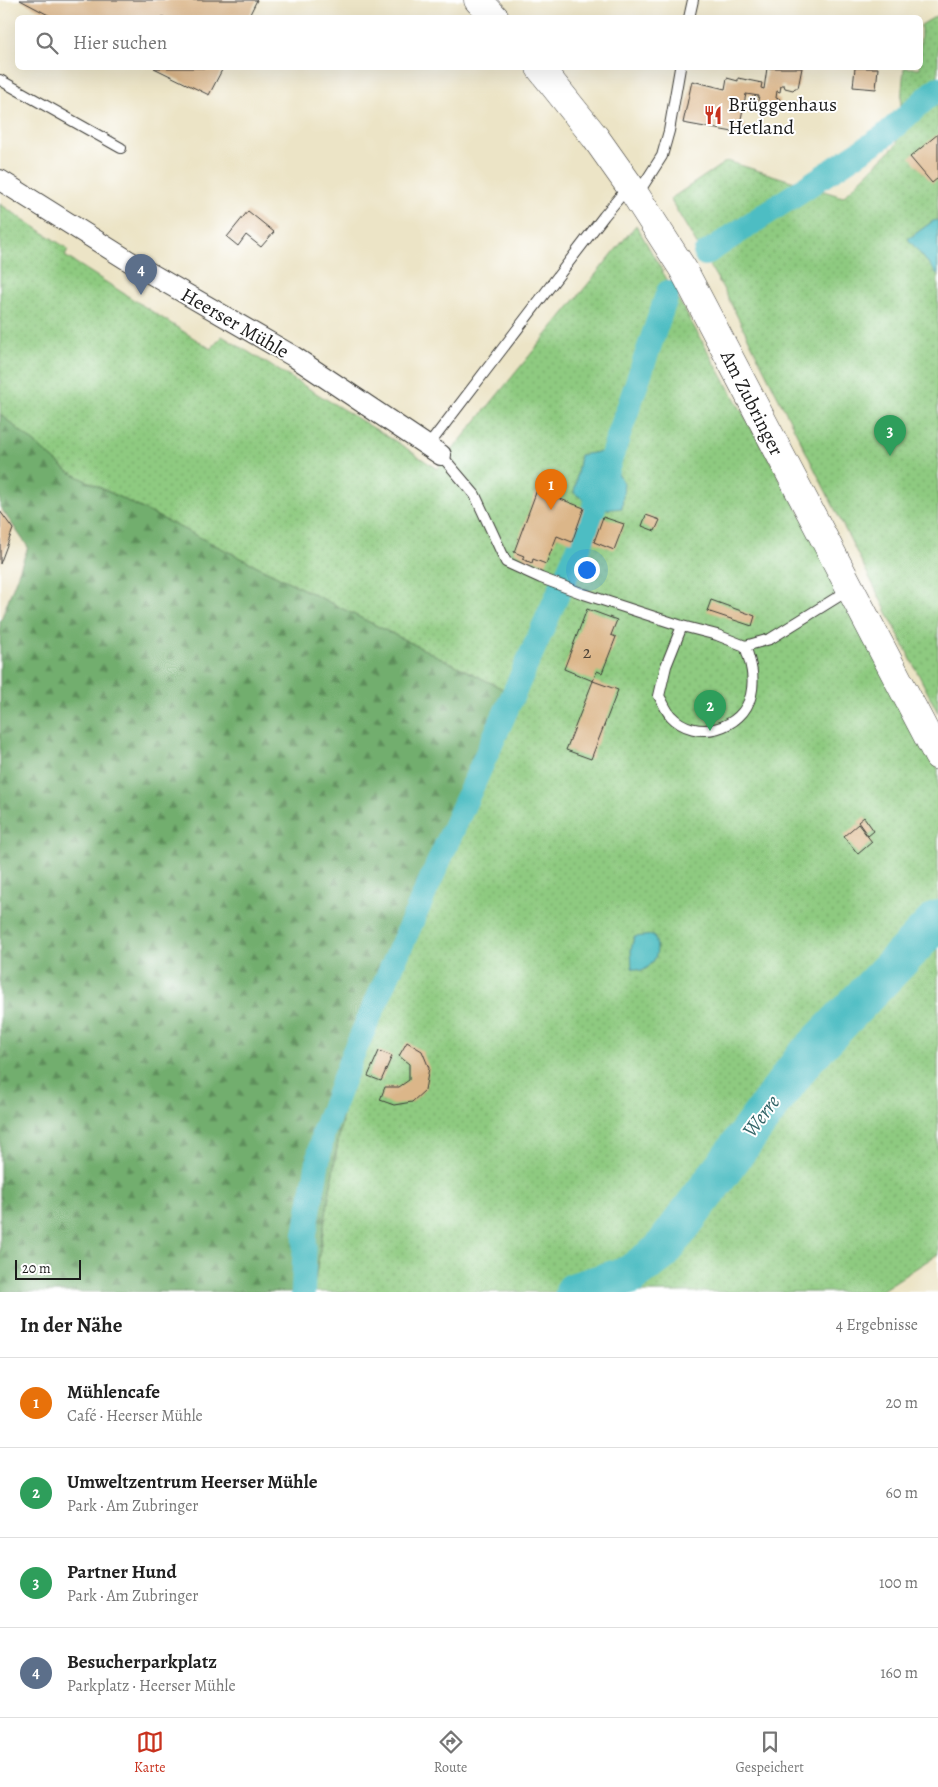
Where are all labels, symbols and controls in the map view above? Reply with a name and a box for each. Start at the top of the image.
search box [15,15,923,70]
icon: search [33,29,61,57]
text: Hier suchen [73,30,167,56]
place label: Brüggenhaus Hetland [728,91,837,141]
restaurant icon: Brüggenhaus Hetland [702,104,724,126]
pin: 4 [125,254,157,295]
street label: Heerser Mühle [176,281,294,365]
street label: Am Zubringer [713,345,790,461]
pin: 3 [874,415,906,456]
pin: 1 [535,469,567,510]
your location [574,557,600,583]
house number: 2 [583,640,592,664]
pin: 2 [694,690,726,731]
water label: Werre [736,1089,786,1143]
scale bar [15,1257,81,1280]
text: 20 m [22,1259,51,1278]
text: In der Nähe [20,1311,122,1339]
text: 4 Ergebnisse [836,1314,918,1336]
text: Mühlencafe [67,1379,160,1405]
text: 1 [33,1392,39,1414]
text: 20 m [885,1392,918,1414]
text: Café · Heerser Mühle [67,1405,203,1427]
text: Umweltzentrum Heerser Mühle [67,1469,317,1495]
text: 2 [32,1482,40,1504]
text: 60 m [886,1482,918,1504]
text: Park · Am Zubringer [67,1495,198,1517]
text: Partner Hund [67,1559,177,1585]
text: 3 [33,1572,39,1594]
text: 100 m [879,1572,918,1594]
text: Park · Am Zubringer [67,1585,198,1607]
text: Besucherparkplatz [67,1649,217,1675]
text: 4 [32,1662,40,1684]
text: 160 m [880,1662,918,1684]
text: Parkplatz · Heerser Mühle [67,1675,236,1697]
tab: Karte [134,1728,166,1777]
tab: Route [434,1728,467,1777]
tab: Gespeichert [736,1728,804,1777]

